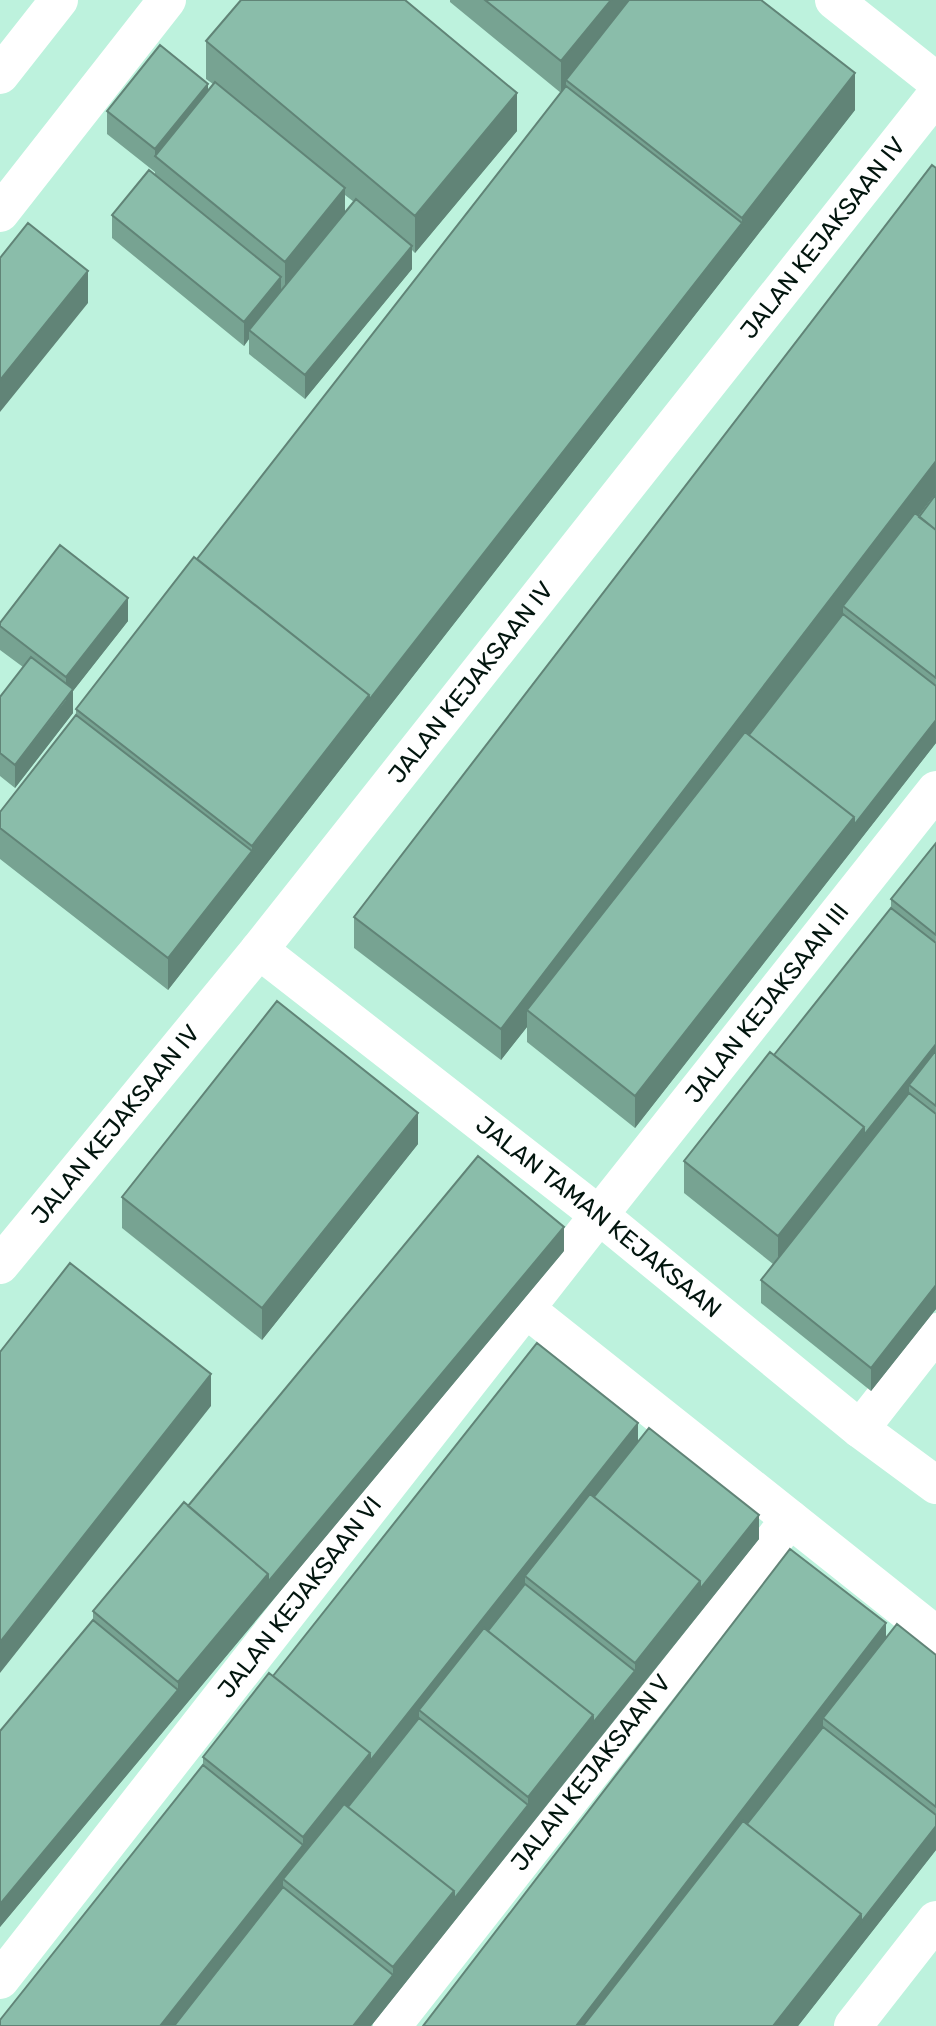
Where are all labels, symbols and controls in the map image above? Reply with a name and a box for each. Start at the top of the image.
street label: JALAN KEJAKSAAN IV [735,132,911,344]
street label: JALAN KEJAKSAAN IV [383,576,559,789]
street label: JALAN KEJAKSAAN III [679,898,855,1108]
street label: JALAN KEJAKSAAN IV [26,1019,205,1229]
street label: JALAN TAMAN KEJAKSAAN [470,1110,727,1323]
street label: JALAN KEJAKSAAN VI [212,1491,387,1704]
street label: JALAN KEJAKSAAN V [505,1669,676,1876]

